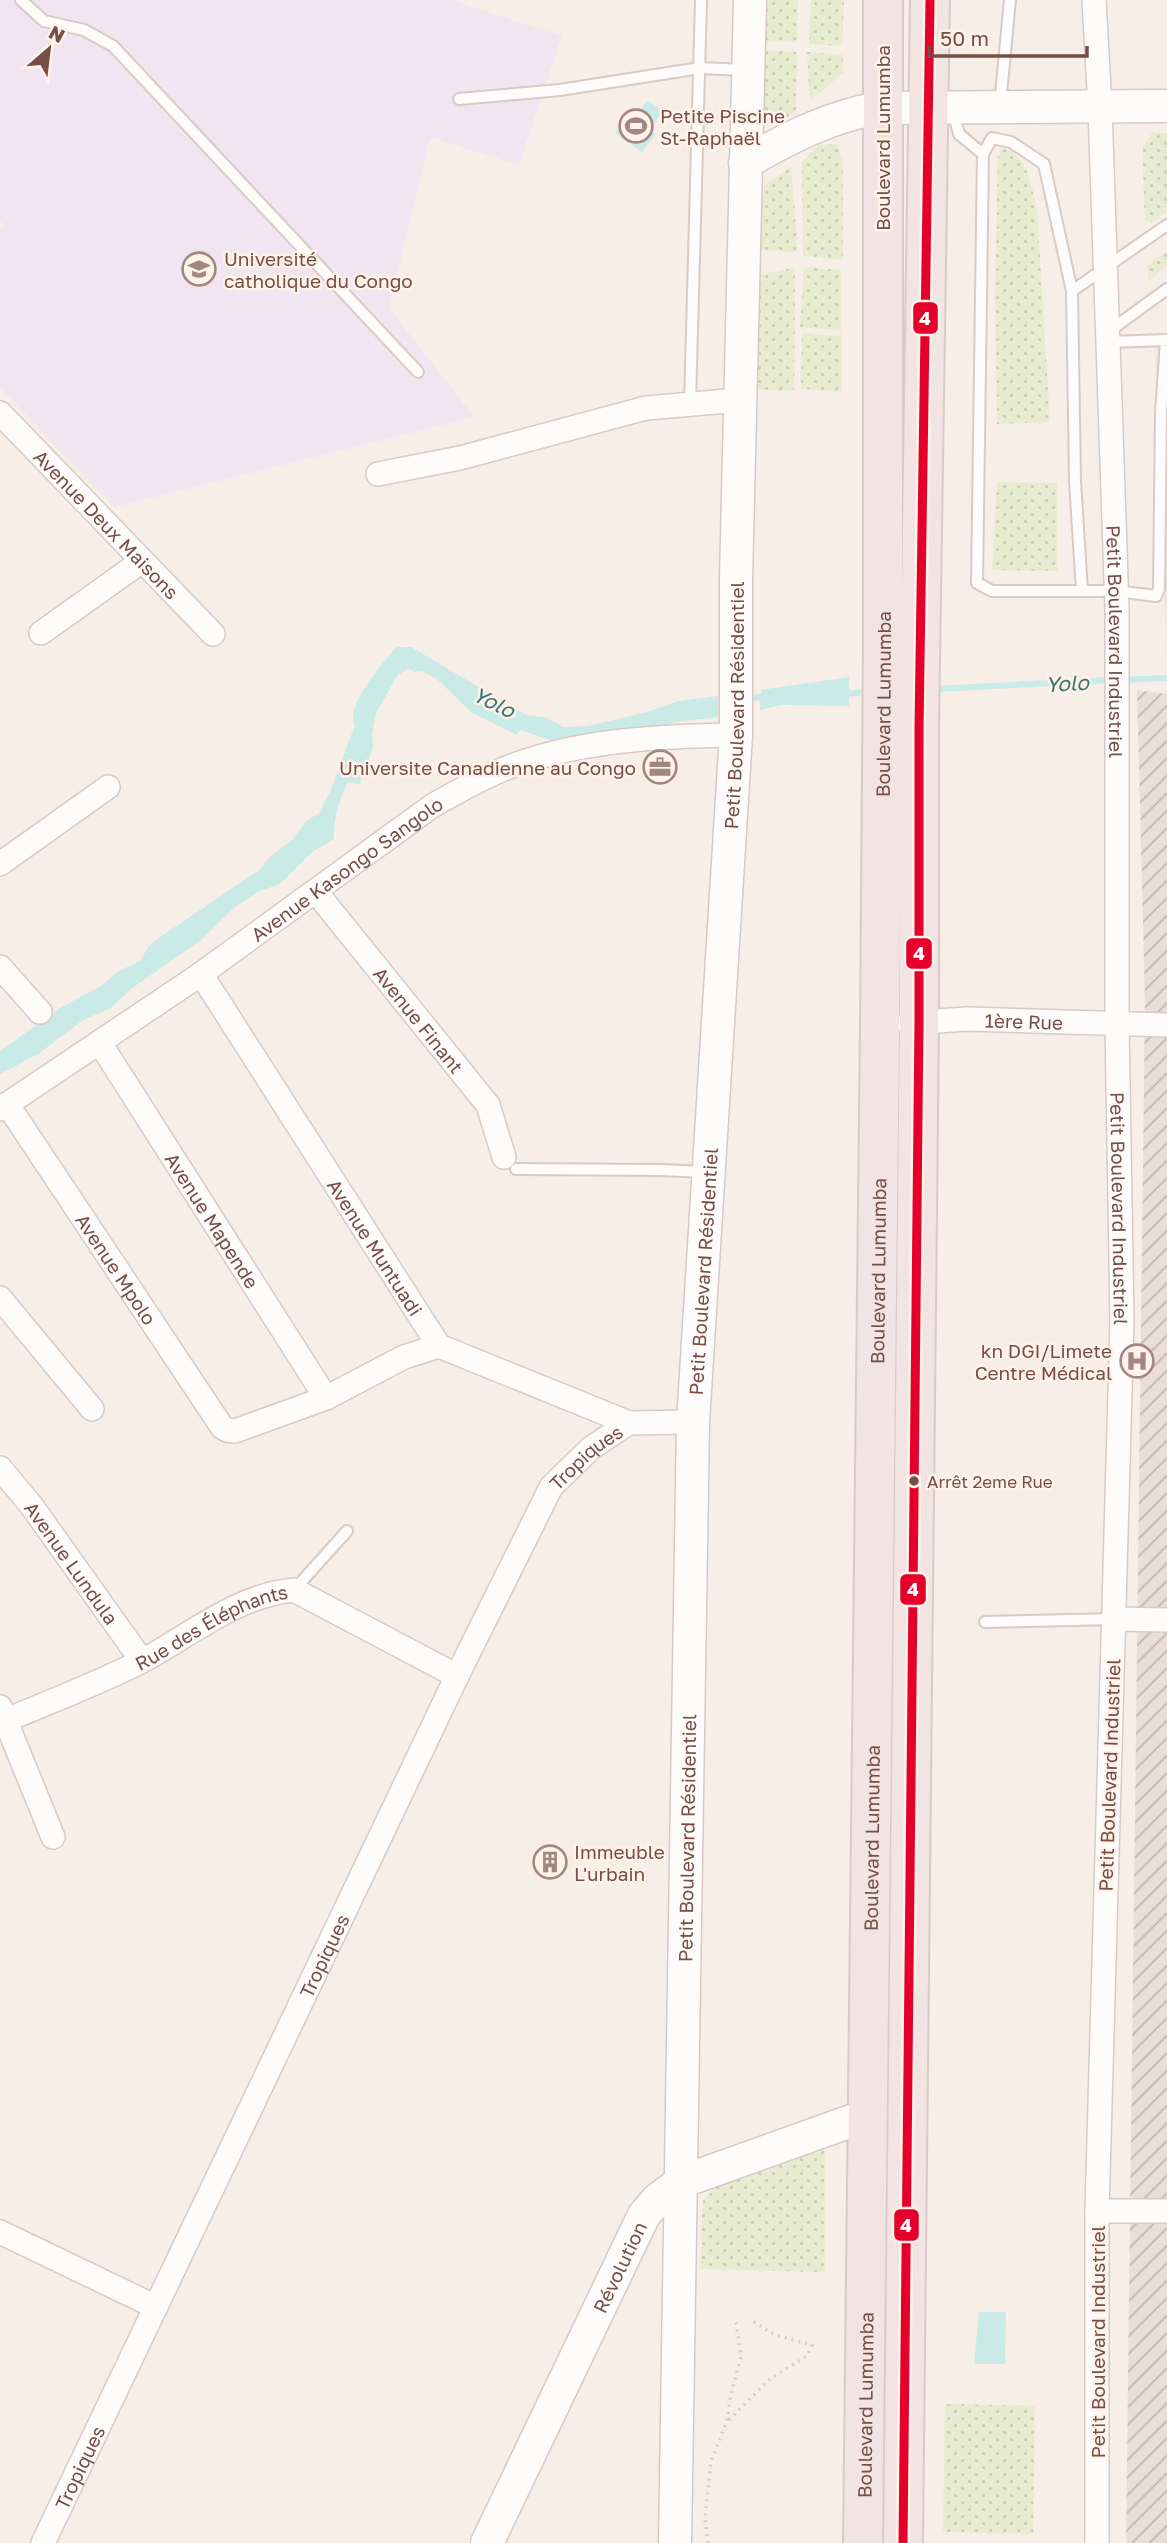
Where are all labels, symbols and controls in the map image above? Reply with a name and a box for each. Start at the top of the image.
north arrow [14,14,84,84]
scale bar [929,14,1086,58]
text: N [45,20,69,47]
text: 50 m [940,25,989,51]
street label: Boulevard Lumumba [871,45,894,231]
place label: Petite Piscine St-Raphaël [660,104,785,149]
sports icon: Petite Piscine St-Raphaël [617,107,655,145]
place label: Université catholique du Congo [224,247,413,292]
school or university icon: Université catholique du Congo [180,250,218,288]
line badge: 4 [912,301,939,335]
text: 4 [919,306,931,329]
street label: Avenue Deux Maisons [30,444,184,603]
street label: Petit Boulevard Industriel [1103,525,1129,758]
street label: Petit Boulevard Résidentiel [719,581,748,830]
street label: Boulevard Lumumba [870,611,895,797]
water label: Yolo [1045,669,1091,697]
water label: Yolo [469,681,520,724]
office icon: Universite Canadienne au Congo [641,748,679,786]
place label: Universite Canadienne au Congo [339,756,636,779]
street label: Avenue Kasongo Sangolo [246,791,446,946]
line badge: 4 [905,937,933,970]
text: 4 [913,941,925,964]
street label: Avenue Finant [369,962,469,1077]
street label: 1ère Rue [984,1008,1063,1033]
street label: Petit Boulevard Industriel [1107,1092,1134,1325]
street label: Petit Boulevard Résidentiel [683,1147,722,1396]
street label: Avenue Mapende [161,1148,264,1292]
street label: Avenue Muntuadi [323,1174,428,1320]
street label: Boulevard Lumumba [865,1178,890,1364]
street label: Avenue Mpolo [72,1209,162,1329]
place label: kn DGI/Limete Centre Médical [975,1339,1112,1384]
hospital icon: kn DGI/Limete Centre Médical [1118,1342,1156,1380]
street label: Tropiques [544,1419,627,1494]
place label: Arrêt 2eme Rue [927,1471,1053,1492]
marker: Arrêt 2eme Rue [907,1474,921,1488]
street label: Avenue Lundula [20,1497,124,1629]
line badge: 4 [899,1573,927,1606]
text: 4 [907,1577,919,1600]
street label: Rue des Éléphants [131,1579,289,1674]
street label: Petit Boulevard Industriel [1093,1658,1125,1892]
street label: Petit Boulevard Résidentiel [673,1714,700,1962]
street label: Boulevard Lumumba [858,1745,883,1931]
place label: Immeuble L'urbain [574,1840,665,1885]
building icon: Immeuble L'urbain [531,1843,569,1881]
street label: Tropiques [294,1910,353,2001]
line badge: 4 [893,2208,920,2242]
text: 4 [900,2213,912,2236]
street label: Révolution [587,2218,651,2316]
street label: Petit Boulevard Industriel [1086,2225,1109,2459]
street label: Boulevard Lumumba [852,2312,877,2498]
street label: Tropiques [49,2422,109,2513]

